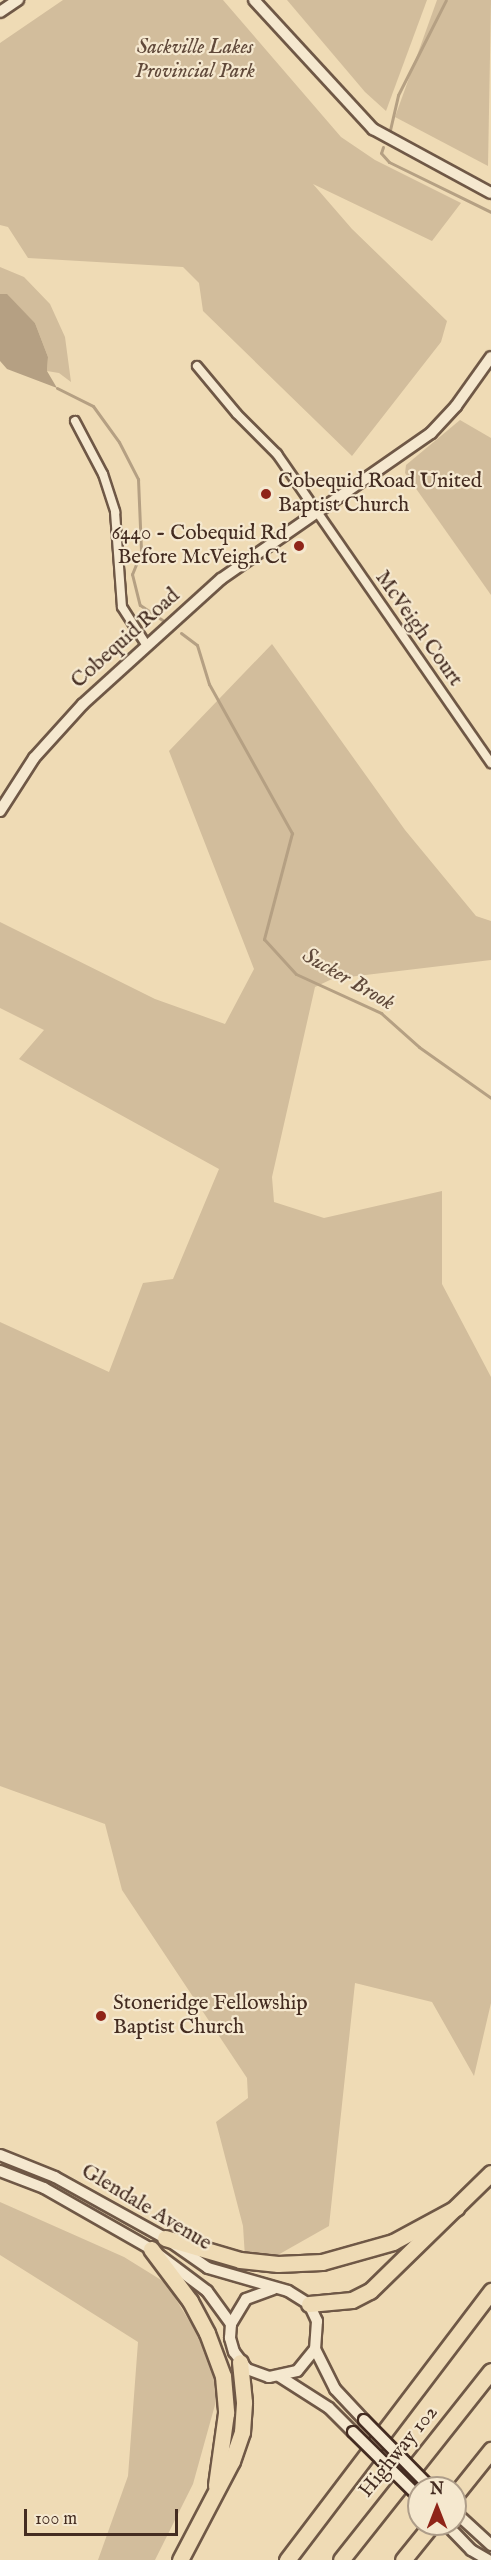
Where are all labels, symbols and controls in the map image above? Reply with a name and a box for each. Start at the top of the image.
park label: Sackville Lakes Provincial Park [135,35,255,85]
place label: Cobequid Road United Baptist Church [278,469,482,519]
marker: Cobequid Road United Baptist Church [259,487,273,501]
place label: 6440 - Cobequid Rd Before McVeigh Ct [111,521,287,571]
marker: 6440 - Cobequid Rd Before McVeigh Ct [292,539,306,553]
street label: McVeigh Court [369,566,467,692]
street label: Cobequid Road [67,584,185,694]
water label: Sucker Brook [297,943,399,1017]
place label: Stoneridge Fellowship Baptist Church [113,1991,308,2041]
marker: Stoneridge Fellowship Baptist Church [94,2009,108,2023]
street label: Glendale Avenue [76,2159,216,2257]
street label: Highway 102 [354,2401,444,2503]
north arrow [407,2476,467,2536]
text: N [430,2480,444,2500]
scale bar [27,2497,182,2535]
text: 100 m [35,2508,77,2531]

